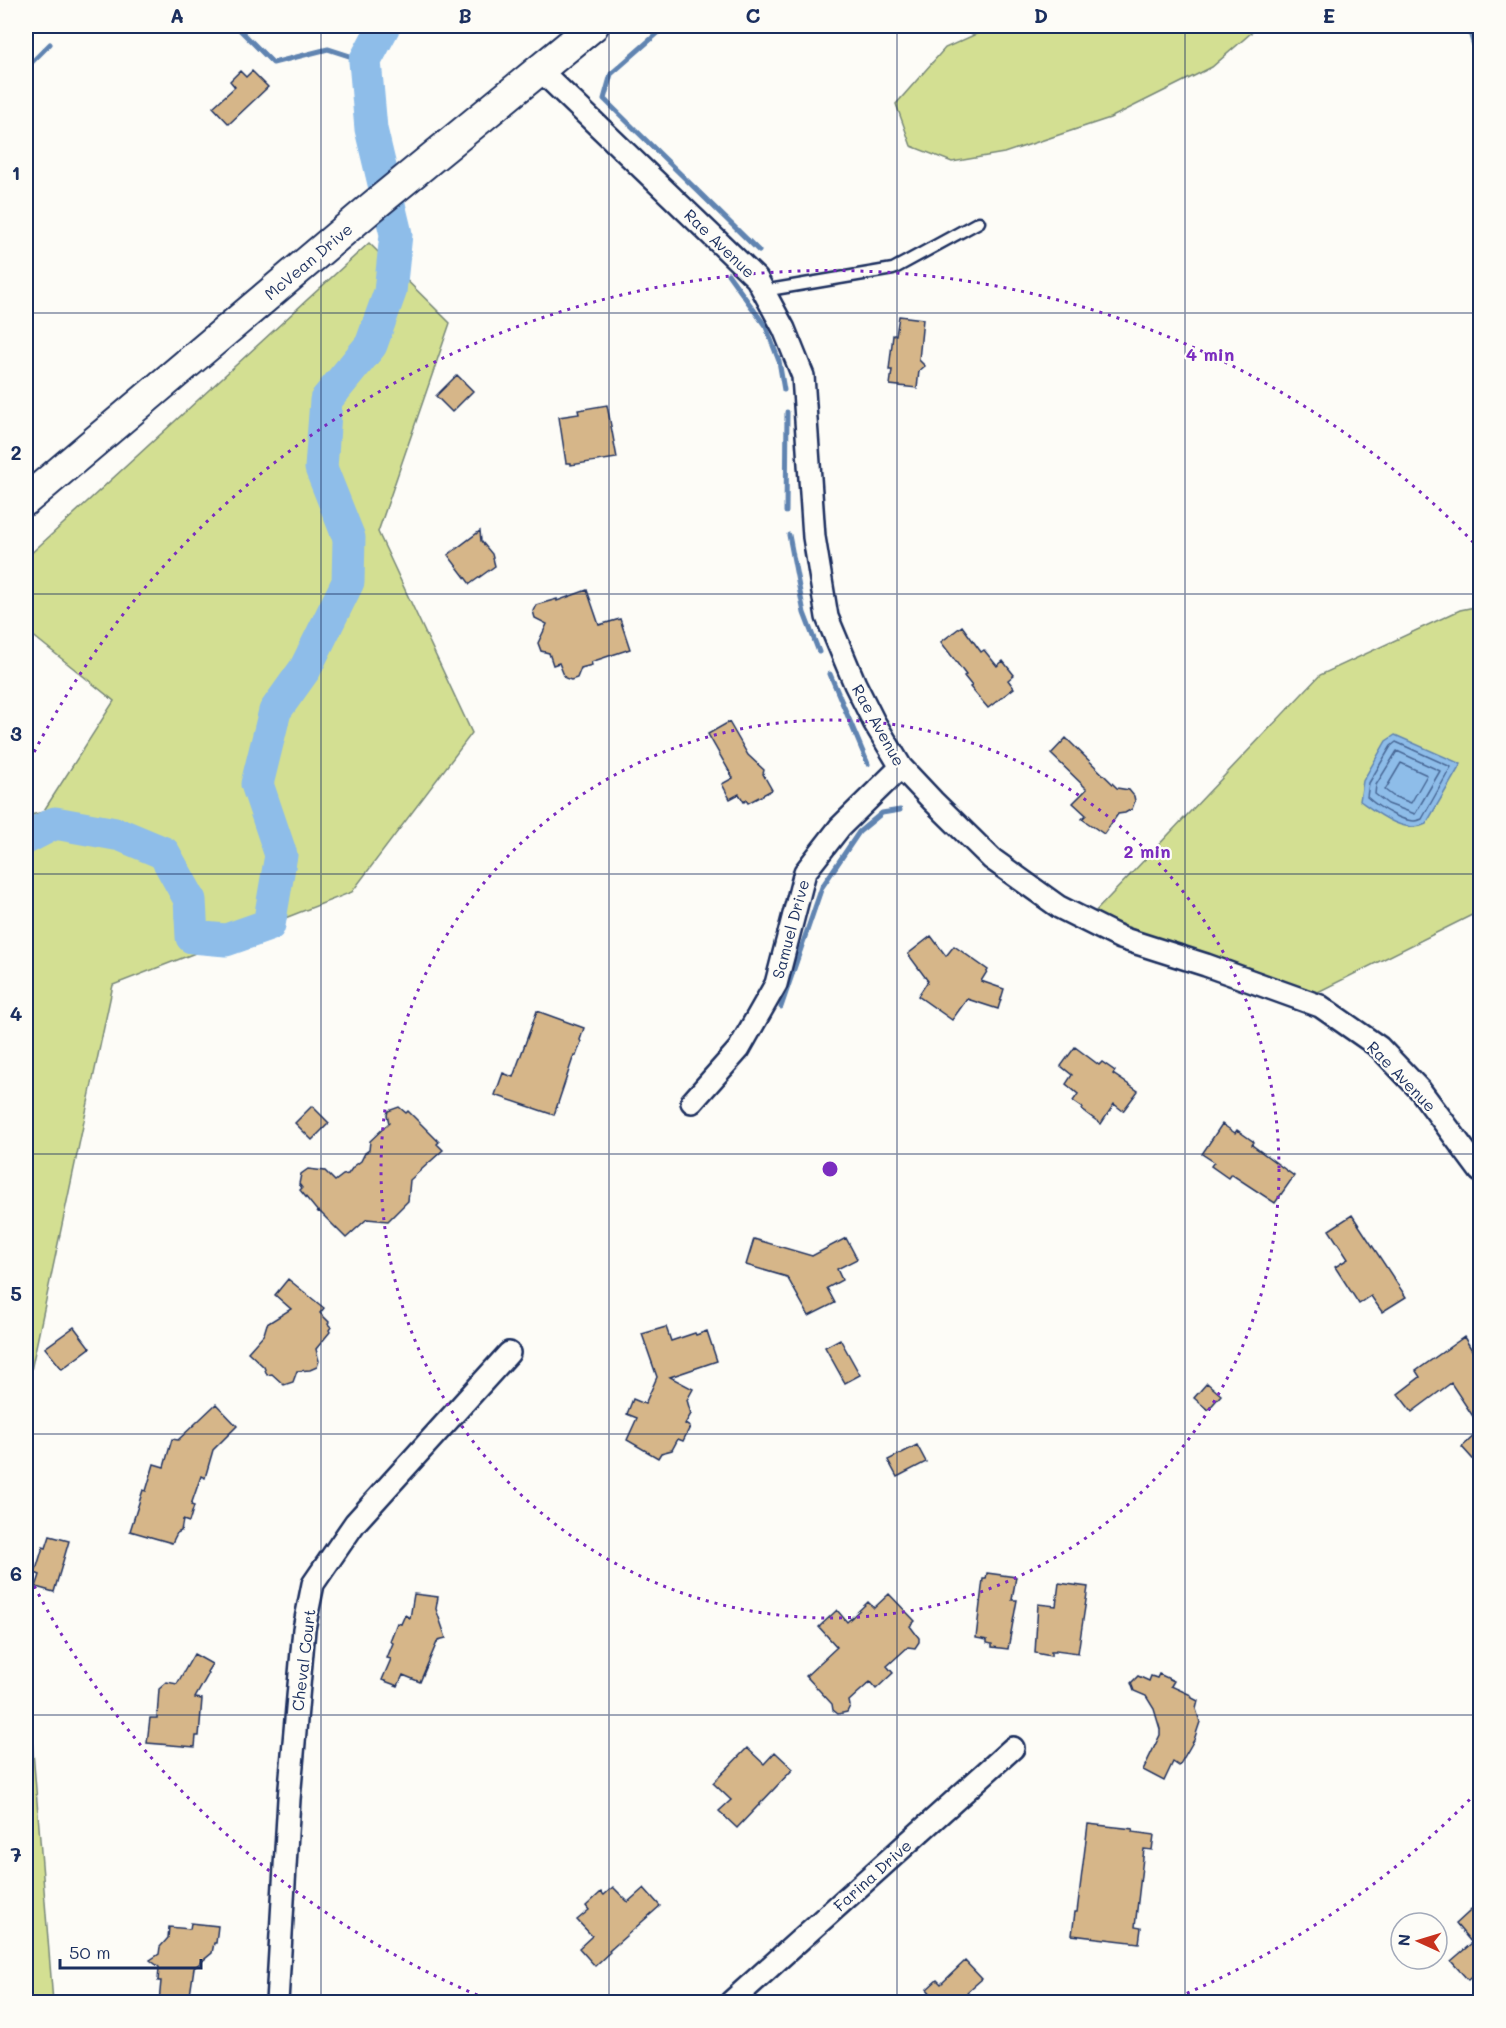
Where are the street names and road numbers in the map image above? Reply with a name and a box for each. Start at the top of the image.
street label: Rae Avenue [680,204,760,282]
street label: McVean Drive [260,218,356,304]
street label: Rae Avenue [848,680,910,770]
street label: Samuel Drive [767,877,813,981]
street label: Rae Avenue [1363,1036,1441,1116]
street label: Cheval Court [286,1608,320,1712]
street label: Farina Drive [829,1834,915,1916]

